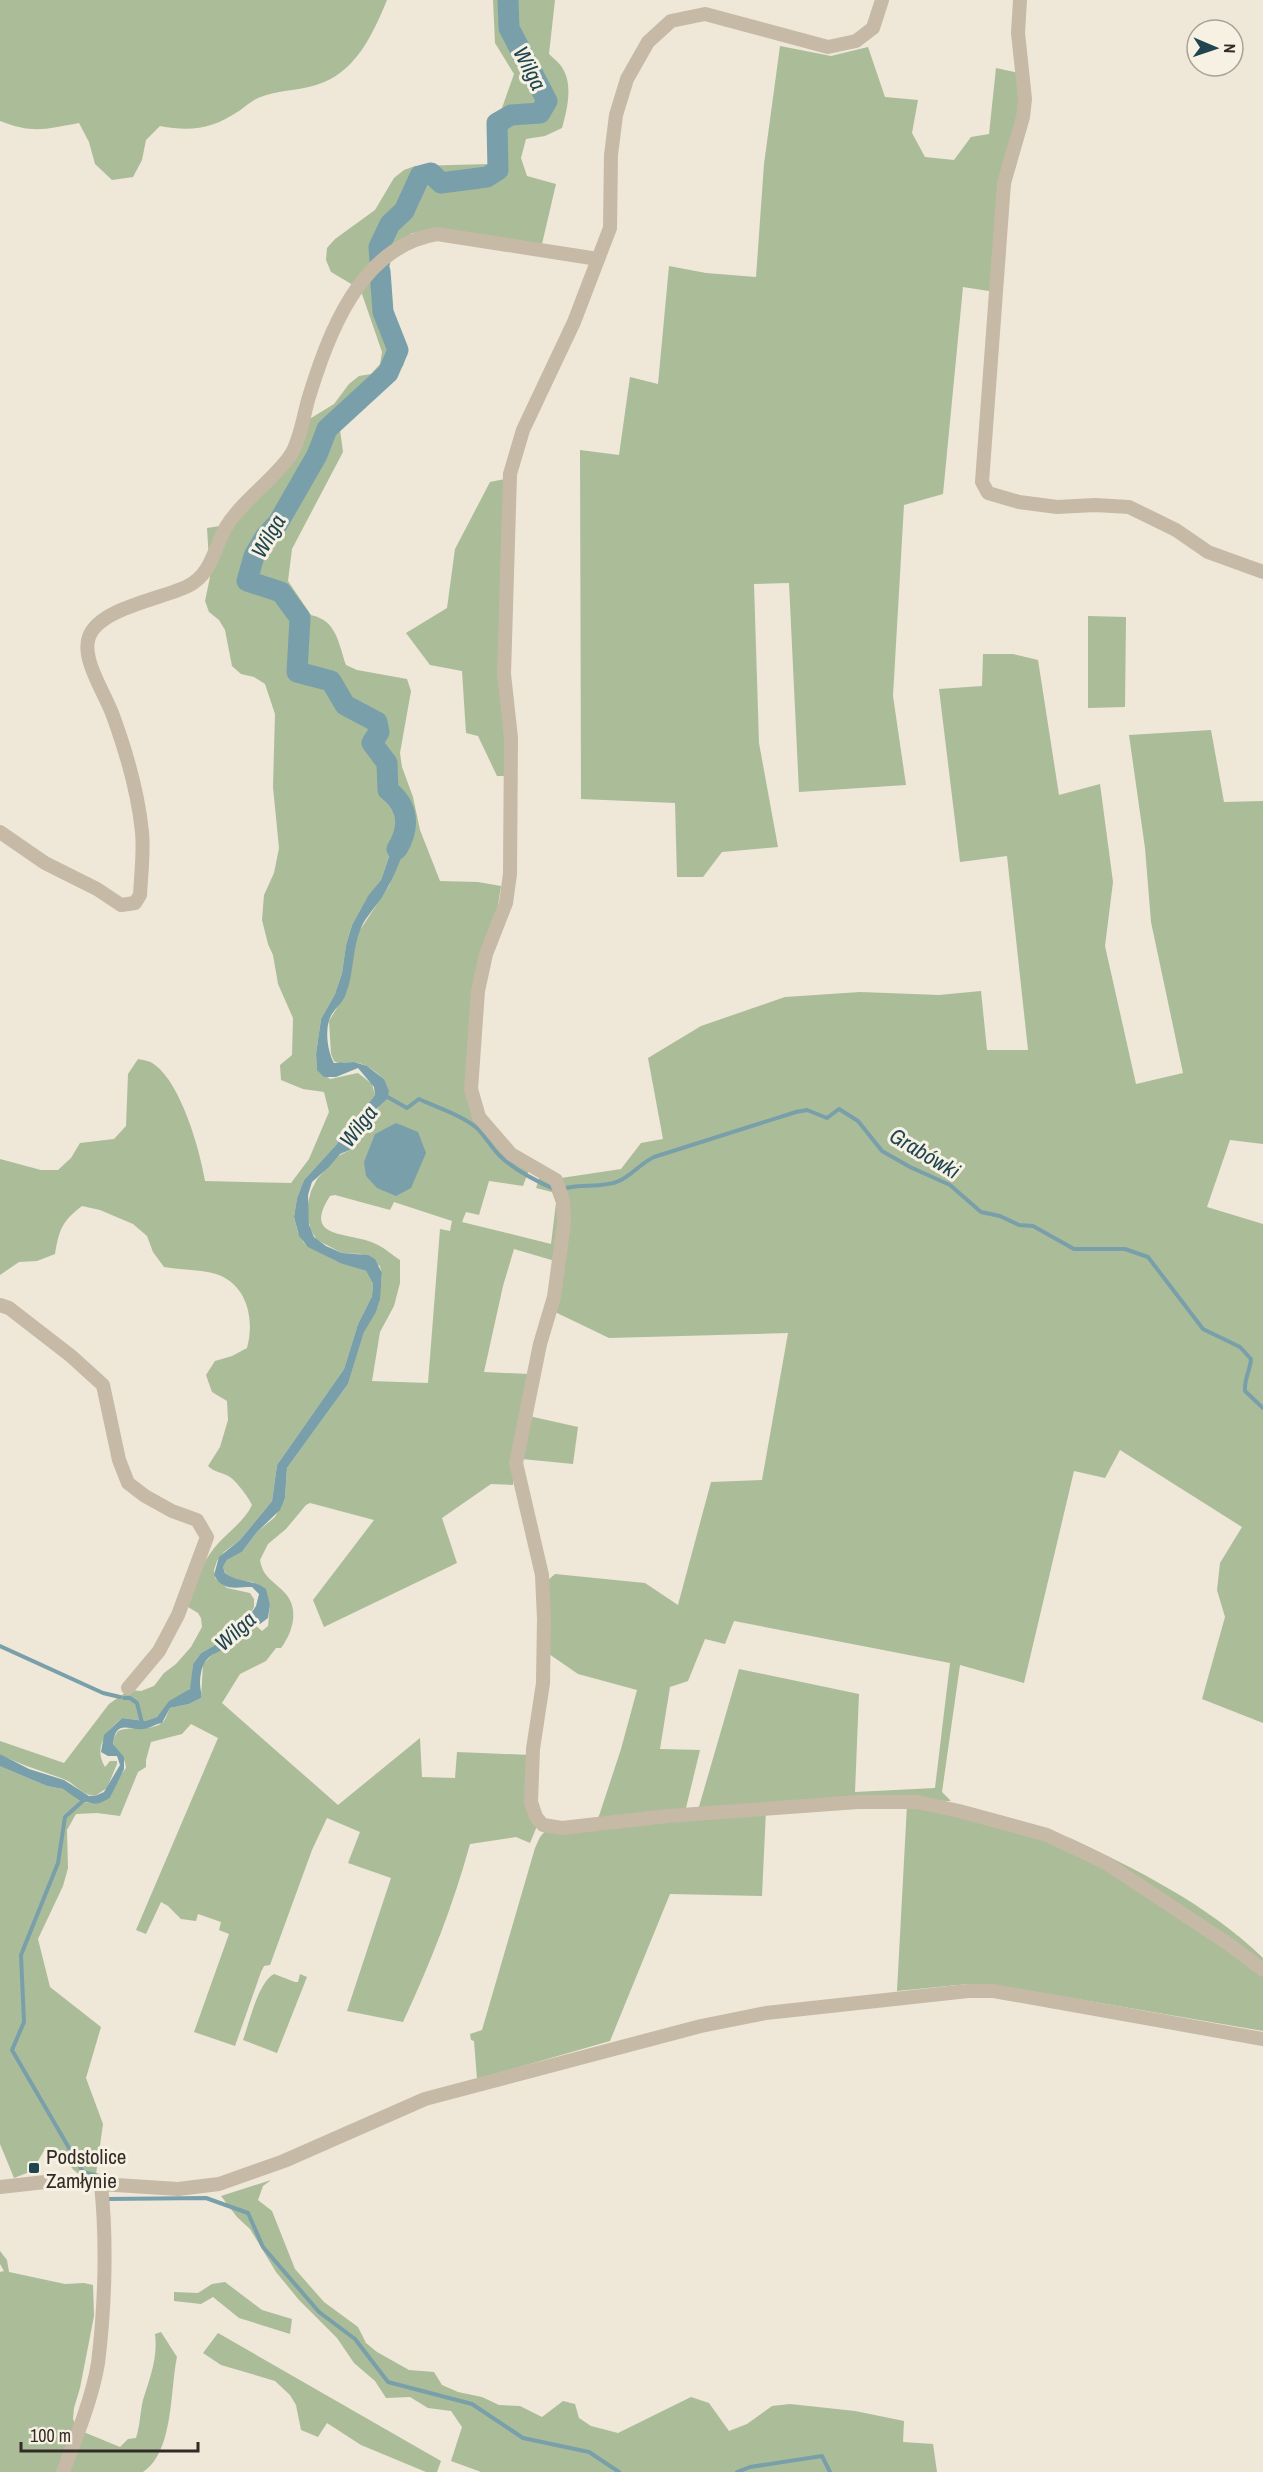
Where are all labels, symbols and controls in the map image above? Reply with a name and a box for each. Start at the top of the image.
north arrow [1185,18,1245,78]
water label: Wilga [506,41,554,95]
text: N [1219,43,1241,54]
water label: Wilga [244,509,292,563]
water label: Wilga [332,1099,384,1153]
water label: Grabówki [884,1120,966,1186]
water label: Wilga [208,1605,262,1657]
place label: Podstolice Zamłynie [46,2142,126,2195]
marker: Podstolice Zamłynie [27,2161,41,2175]
scale bar [21,2415,198,2453]
text: 100 m [30,2423,71,2448]

